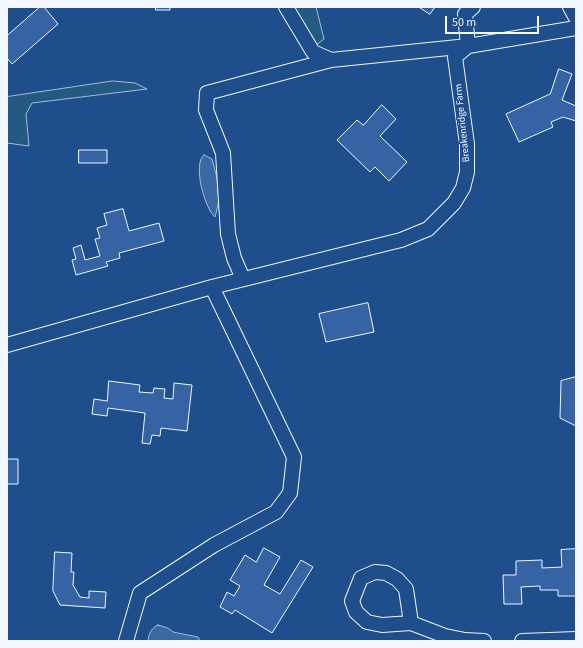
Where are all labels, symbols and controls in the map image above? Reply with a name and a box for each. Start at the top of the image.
scale bar [447,8,541,34]
text: 50 m [452,14,476,31]
street label: Breakenridge Farm [453,83,473,163]

